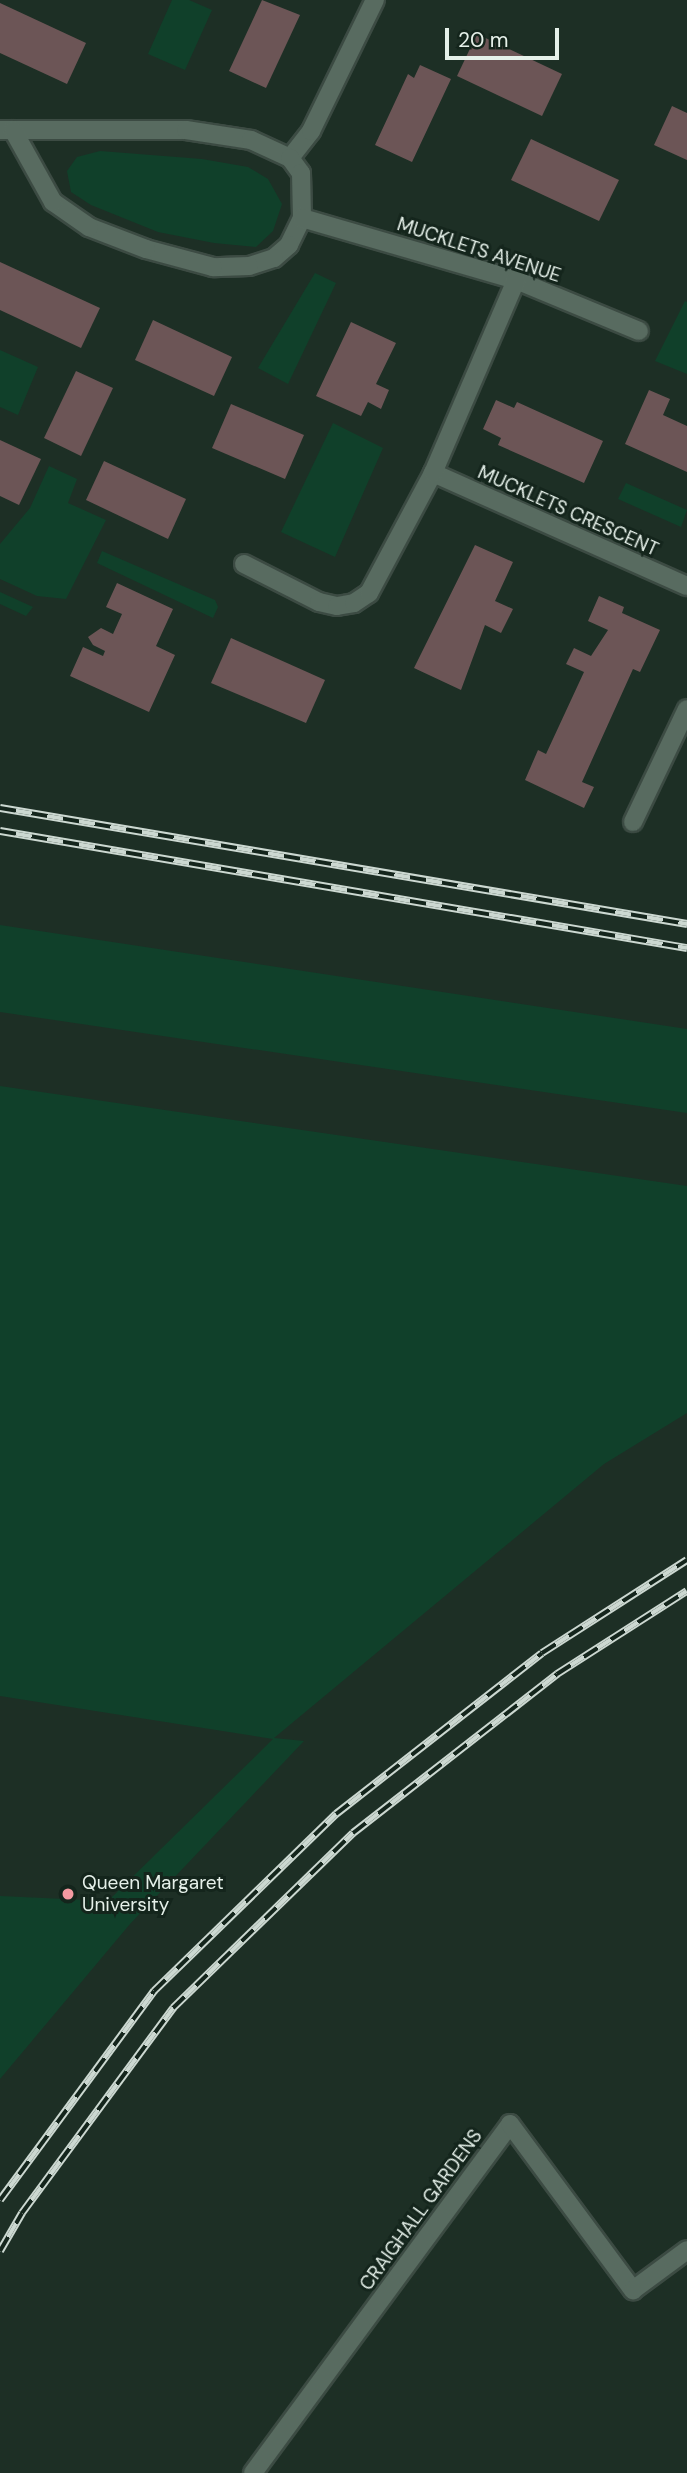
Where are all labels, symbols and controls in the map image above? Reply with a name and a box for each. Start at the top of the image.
scale bar [449,14,563,58]
text: 20 m [458,26,509,54]
street label: MUCKLETS AVENUE [394,213,564,287]
street label: MUCKLETS CRESCENT [474,461,662,561]
place label: Queen Margaret University [82,1872,224,1916]
marker: Queen Margaret University [60,1886,76,1902]
street label: CRAIGHALL GARDENS [355,2125,487,2295]

